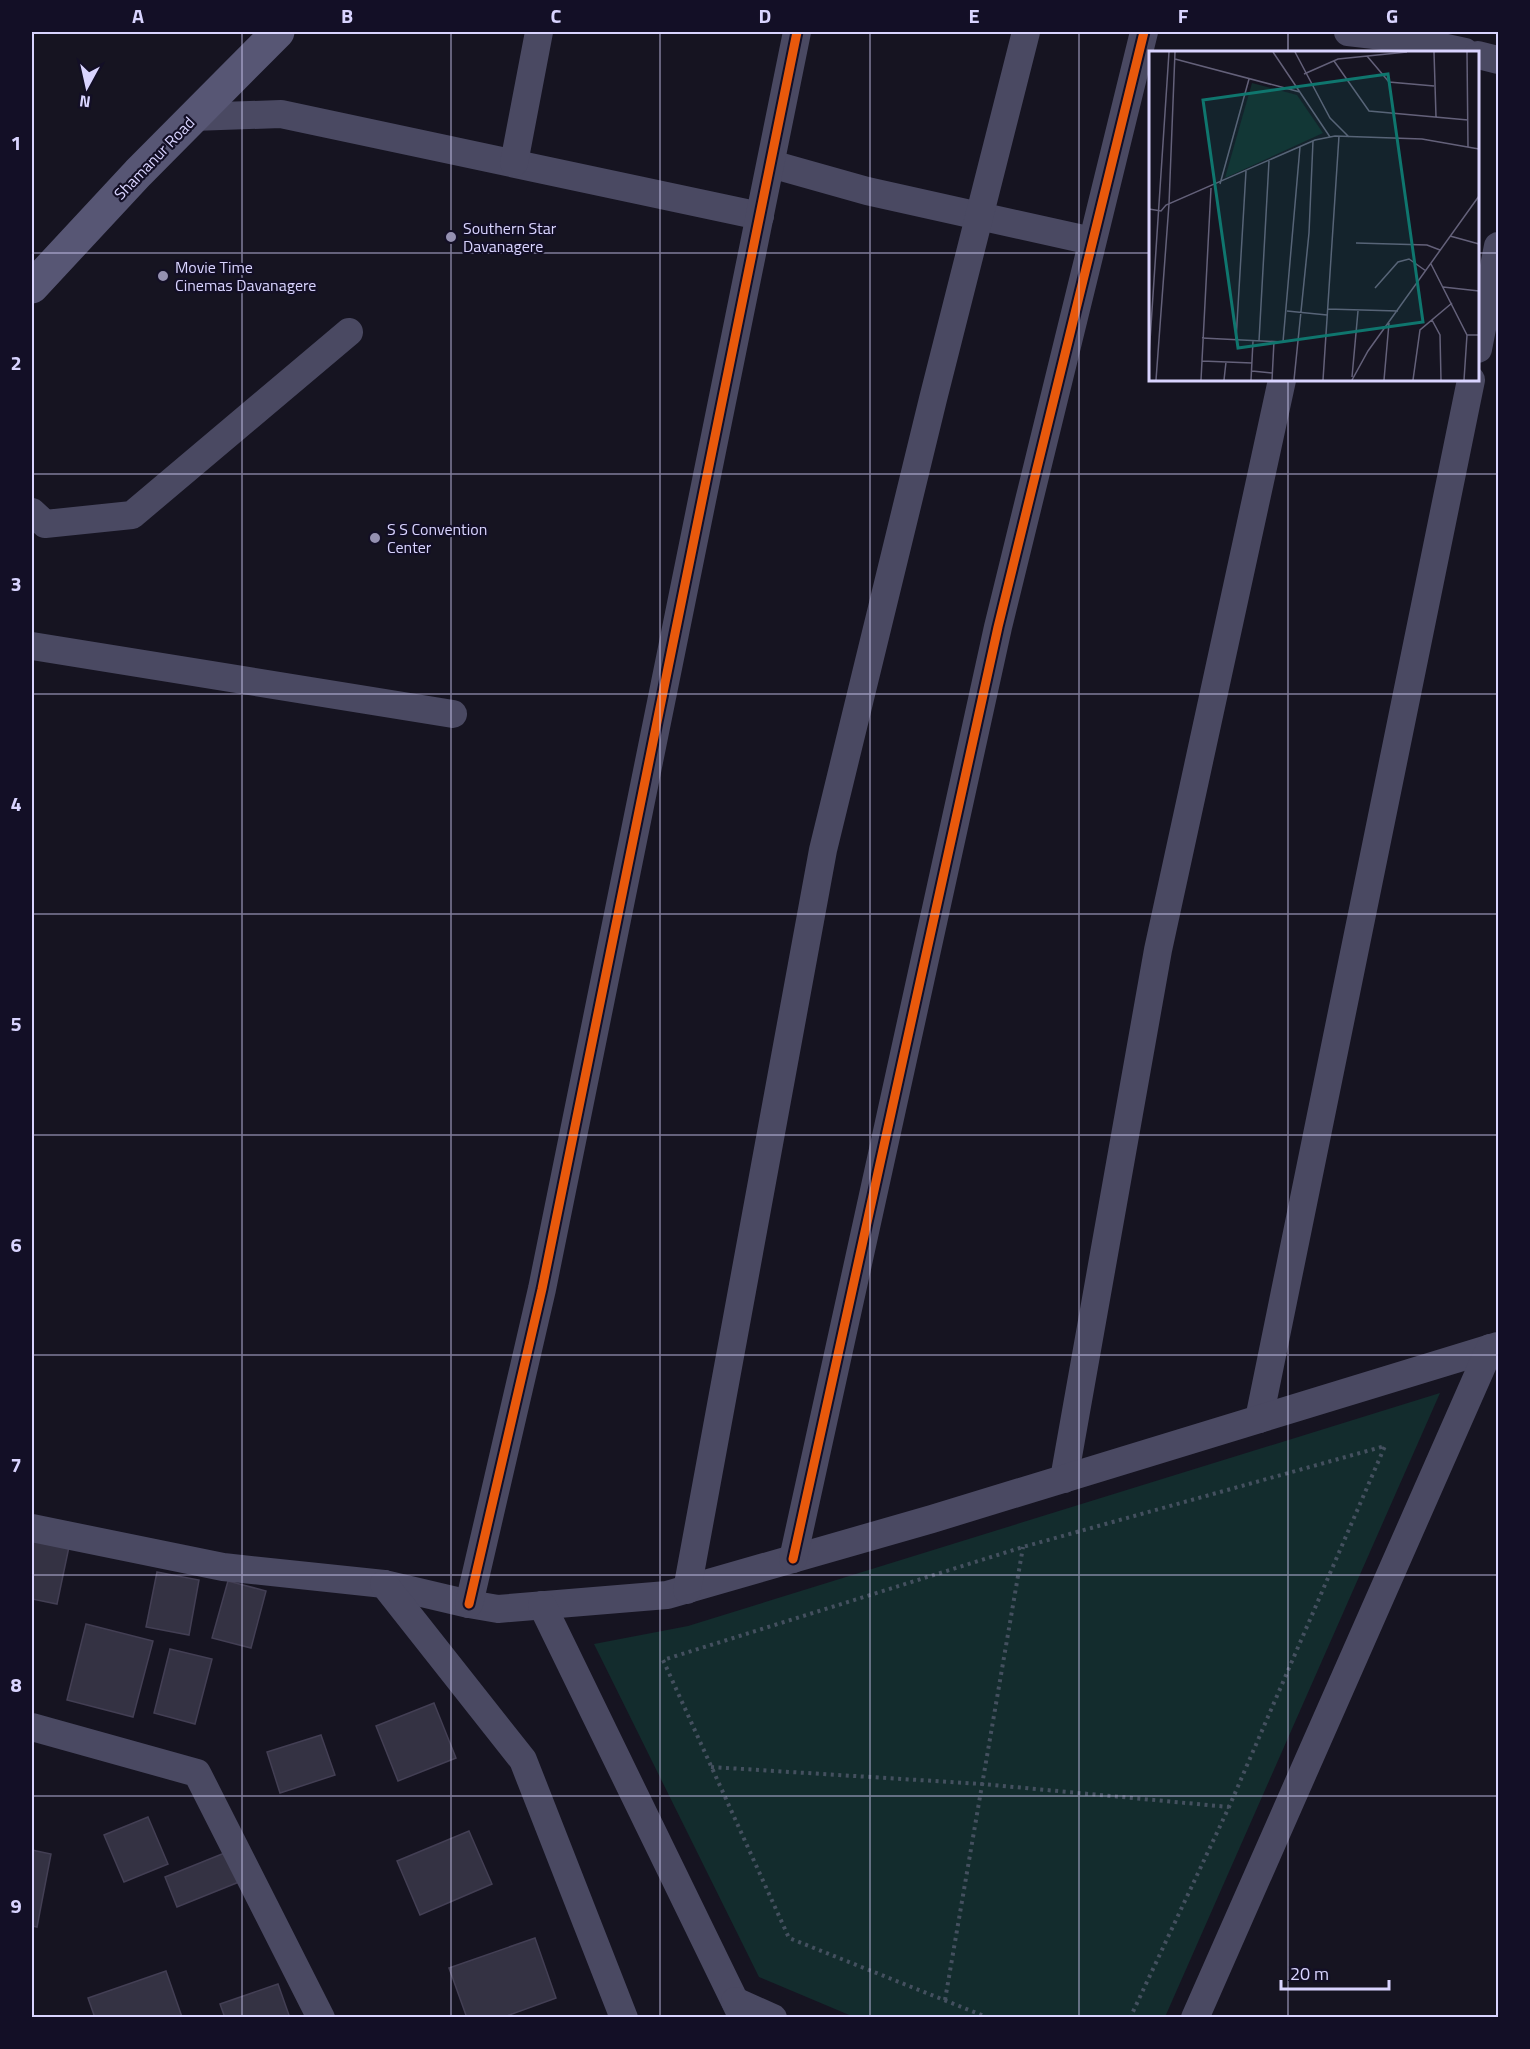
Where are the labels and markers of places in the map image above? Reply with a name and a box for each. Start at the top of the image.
place label: Southern Star Davanagere [463,216,557,258]
marker: Southern Star Davanagere [444,230,458,244]
place label: Movie Time Cinemas Davanagere [175,255,316,297]
marker: Movie Time Cinemas Davanagere [156,269,170,283]
place label: S S Convention Center [387,517,487,559]
marker: S S Convention Center [368,531,382,545]

